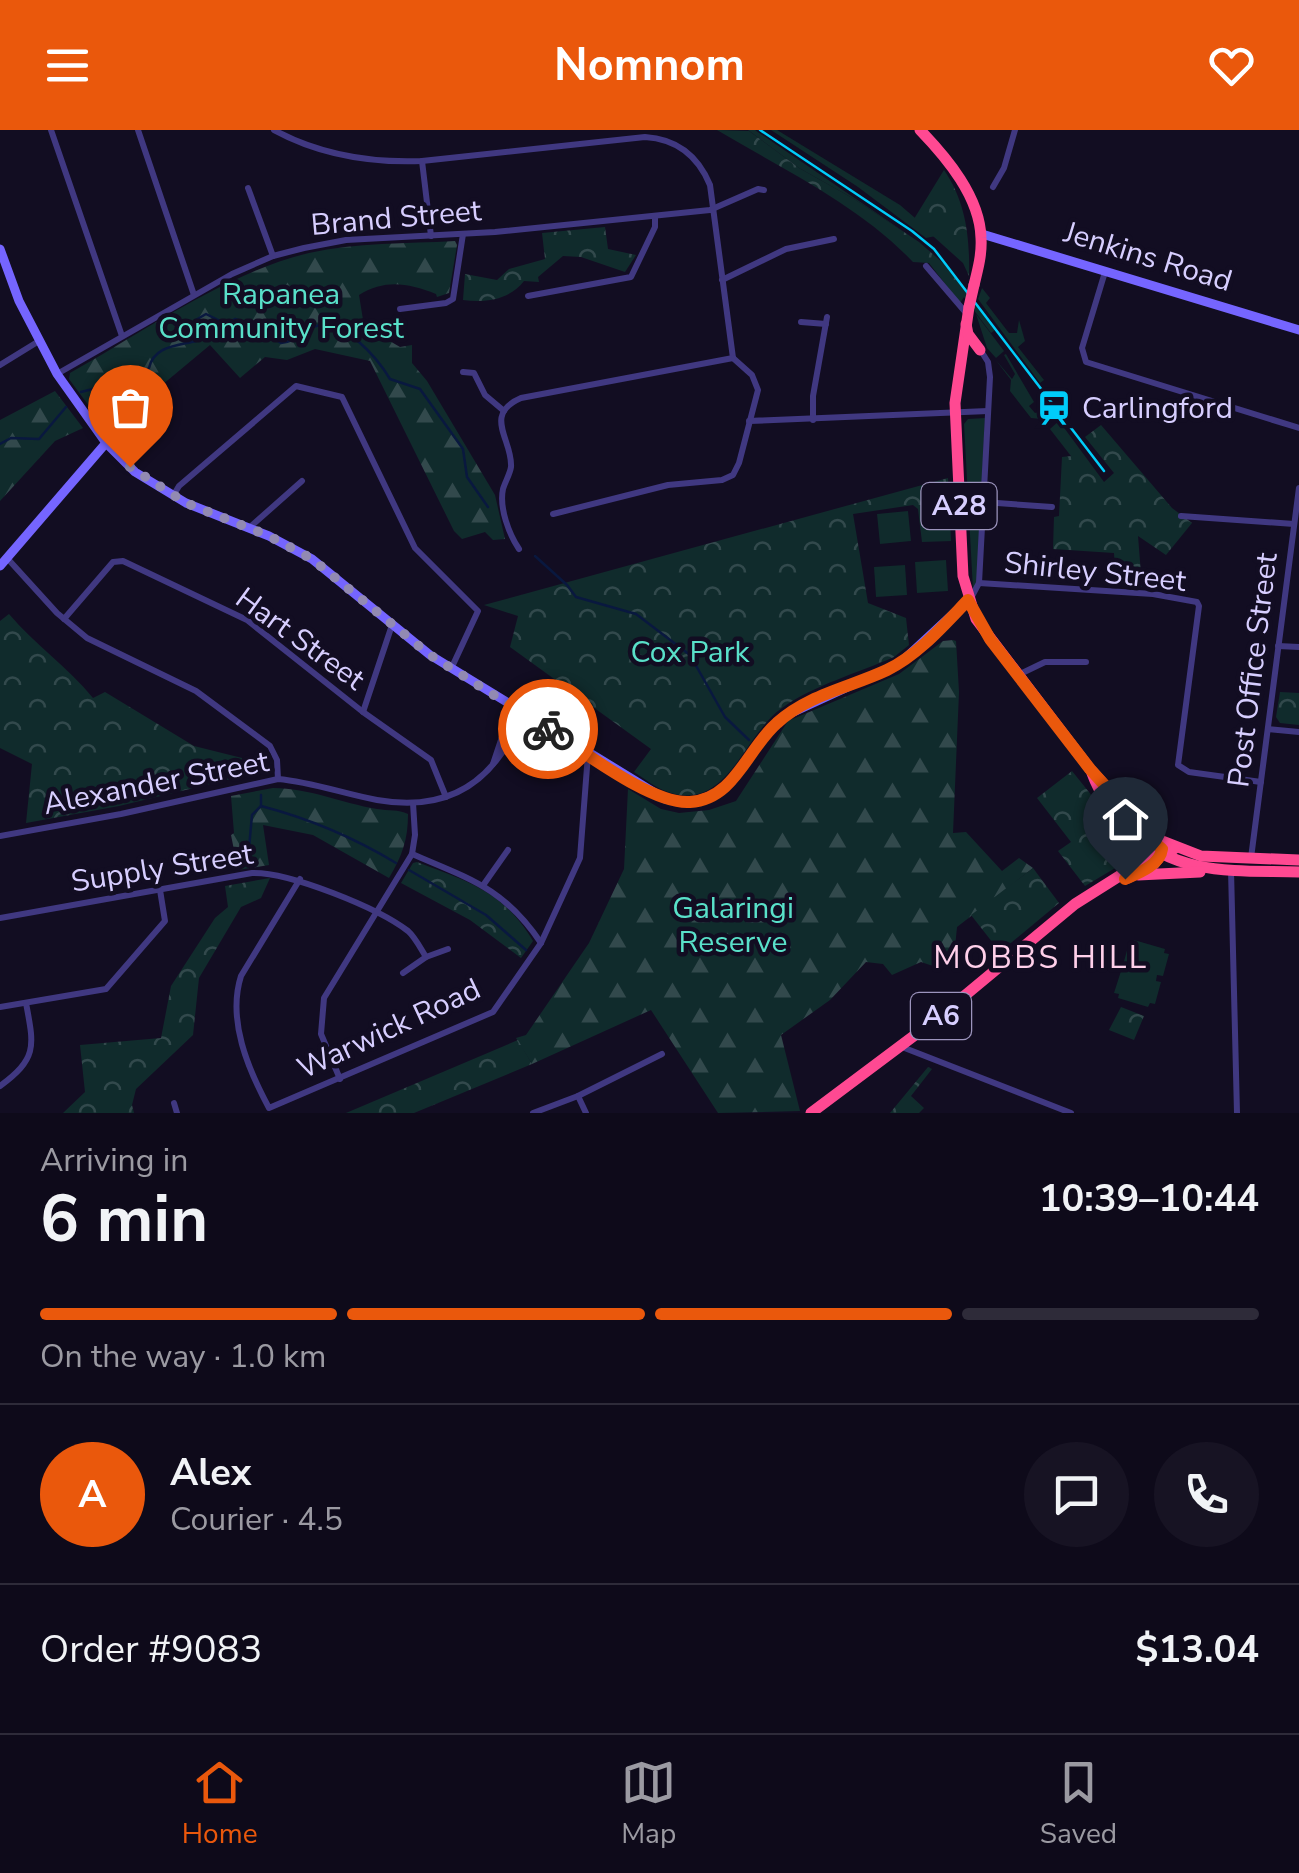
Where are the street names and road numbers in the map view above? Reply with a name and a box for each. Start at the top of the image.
street label: Brand Street [309,190,483,246]
street label: Jenkins Road [1058,212,1237,302]
road number: A28 [922,483,996,529]
street label: Shirley Street [1002,542,1188,602]
street label: Post Office Street [1218,550,1288,790]
street label: Hart Street [227,578,373,700]
street label: Alexander Street [40,741,273,825]
street label: Supply Street [68,833,256,903]
street label: Warwick Road [291,969,487,1089]
road number: A6 [911,993,971,1039]

